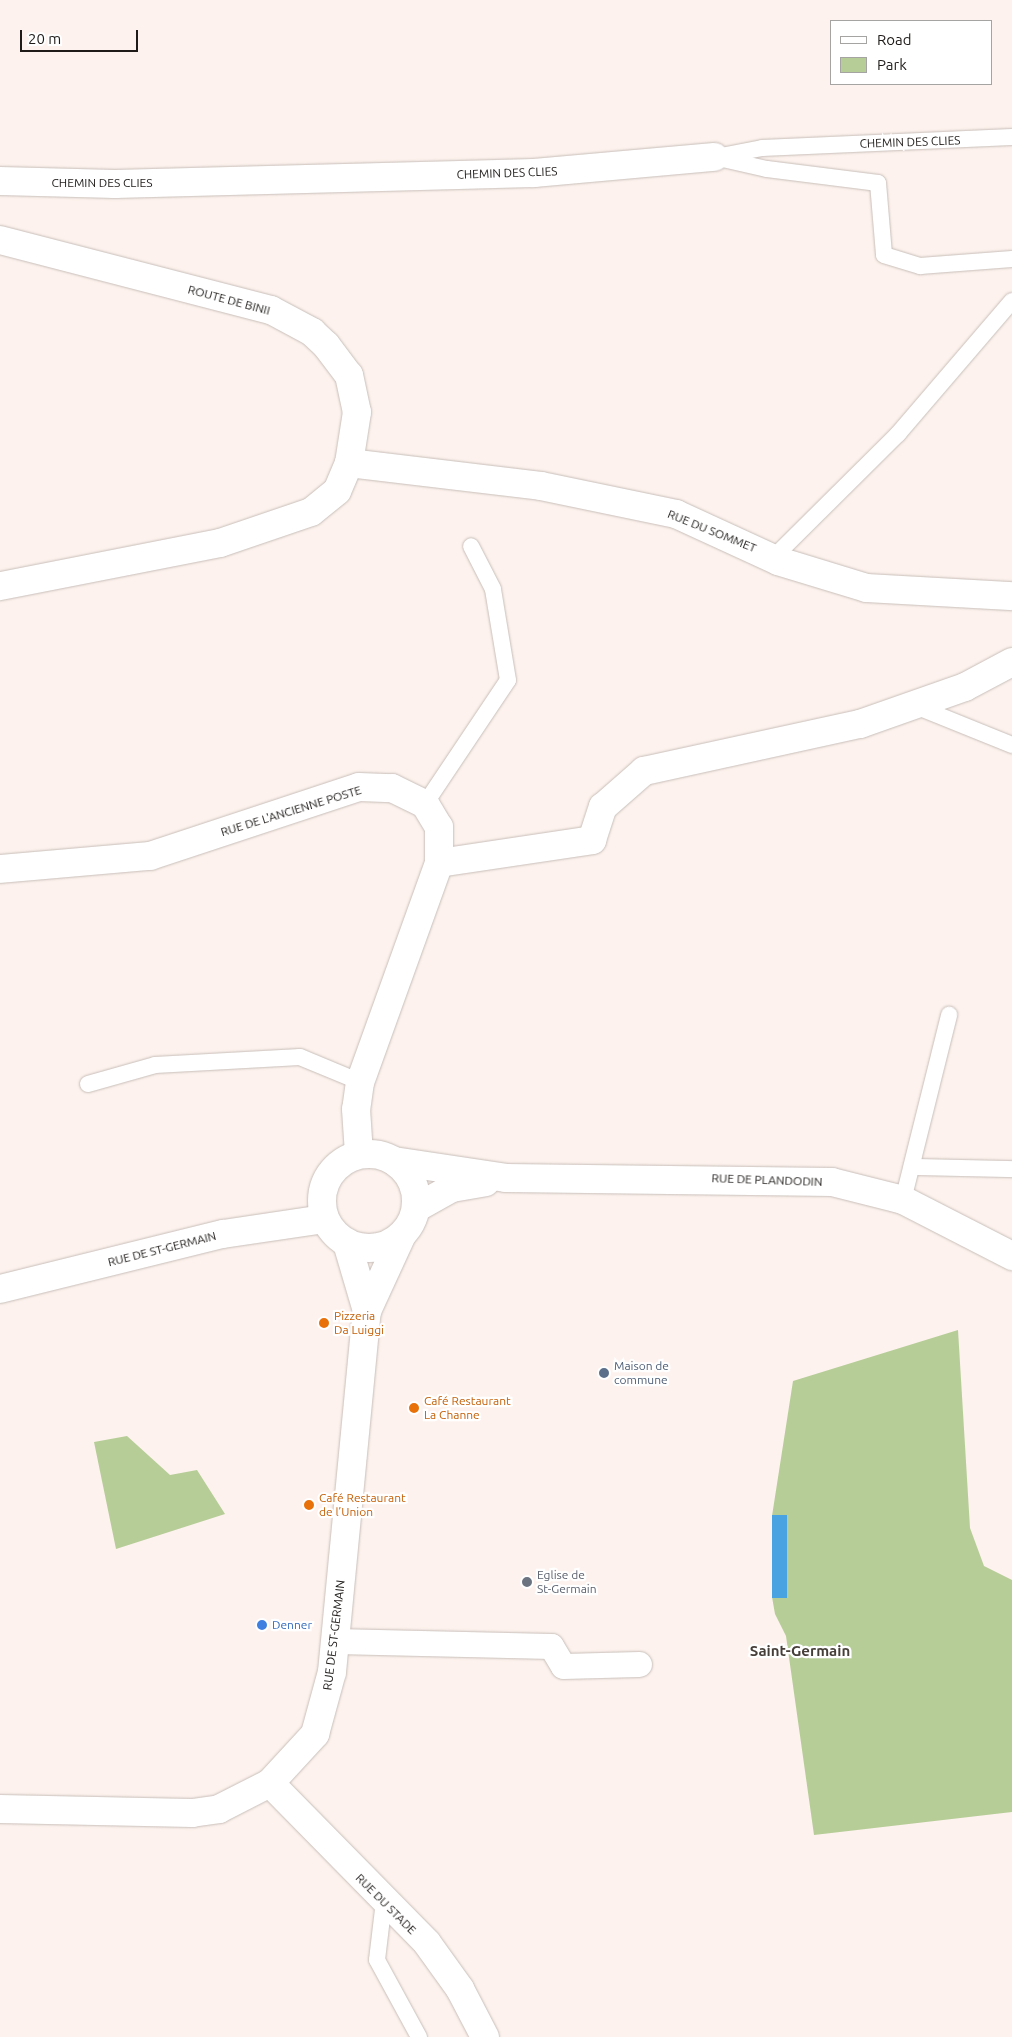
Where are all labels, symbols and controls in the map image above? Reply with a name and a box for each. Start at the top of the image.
scale bar [22,20,140,52]
legend [830,20,992,85]
text: 20 m [28,30,61,47]
text: Road [877,31,912,48]
text: Park [877,56,907,73]
street label: CHEMIN DES CLIES [859,133,961,151]
street label: CHEMIN DES CLIES [456,164,558,182]
street label: CHEMIN DES CLIES [51,176,153,190]
street label: ROUTE DE BINII [186,282,272,318]
street label: RUE DU SOMMET [666,507,758,555]
street label: RUE DE L'ANCIENNE POSTE [219,783,363,839]
street label: RUE DE PLANDODIN [711,1171,823,1189]
street label: RUE DE ST-GERMAIN [106,1229,218,1269]
place label: Pizzeria Da Luiggi [334,1309,384,1337]
marker: Pizzeria Da Luiggi [318,1317,330,1329]
place label: Maison de commune [614,1359,669,1387]
marker: Maison de commune [598,1367,610,1379]
place label: Café Restaurant La Channe [424,1394,511,1422]
marker: Café Restaurant La Channe [408,1402,420,1414]
place label: Café Restaurant de l’Union [319,1491,406,1519]
marker: Café Restaurant de l’Union [303,1499,315,1511]
place label: Eglise de St-Germain [537,1568,597,1596]
marker: Eglise de St-Germain [521,1576,533,1588]
street label: RUE DE ST-GERMAIN [320,1579,348,1691]
place label: Denner [272,1618,312,1632]
marker: Denner [256,1619,268,1631]
district label: Saint-Germain [750,1642,850,1660]
street label: RUE DU STADE [353,1871,419,1937]

